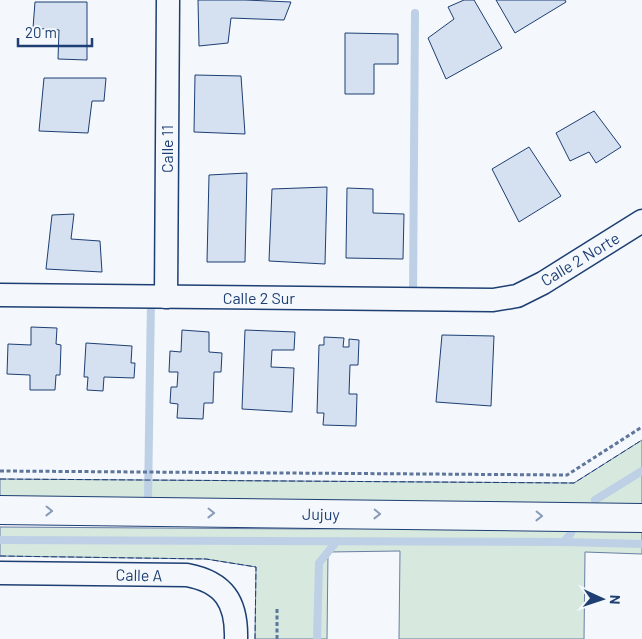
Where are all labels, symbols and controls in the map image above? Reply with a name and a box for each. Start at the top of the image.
scale bar [18,15,91,47]
text: 20 m [25,23,57,41]
street label: Calle 11 [157,125,176,173]
street label: Calle 2 Norte [537,228,622,289]
street label: Calle 2 Sur [223,288,295,307]
street label: Jujuy [302,504,341,523]
one-way arrow [45,506,53,516]
one-way arrow [207,507,215,518]
one-way arrow [373,509,381,520]
one-way arrow [536,511,544,522]
street label: Calle A [116,565,163,584]
north arrow [577,574,627,624]
text: N [607,595,624,605]

